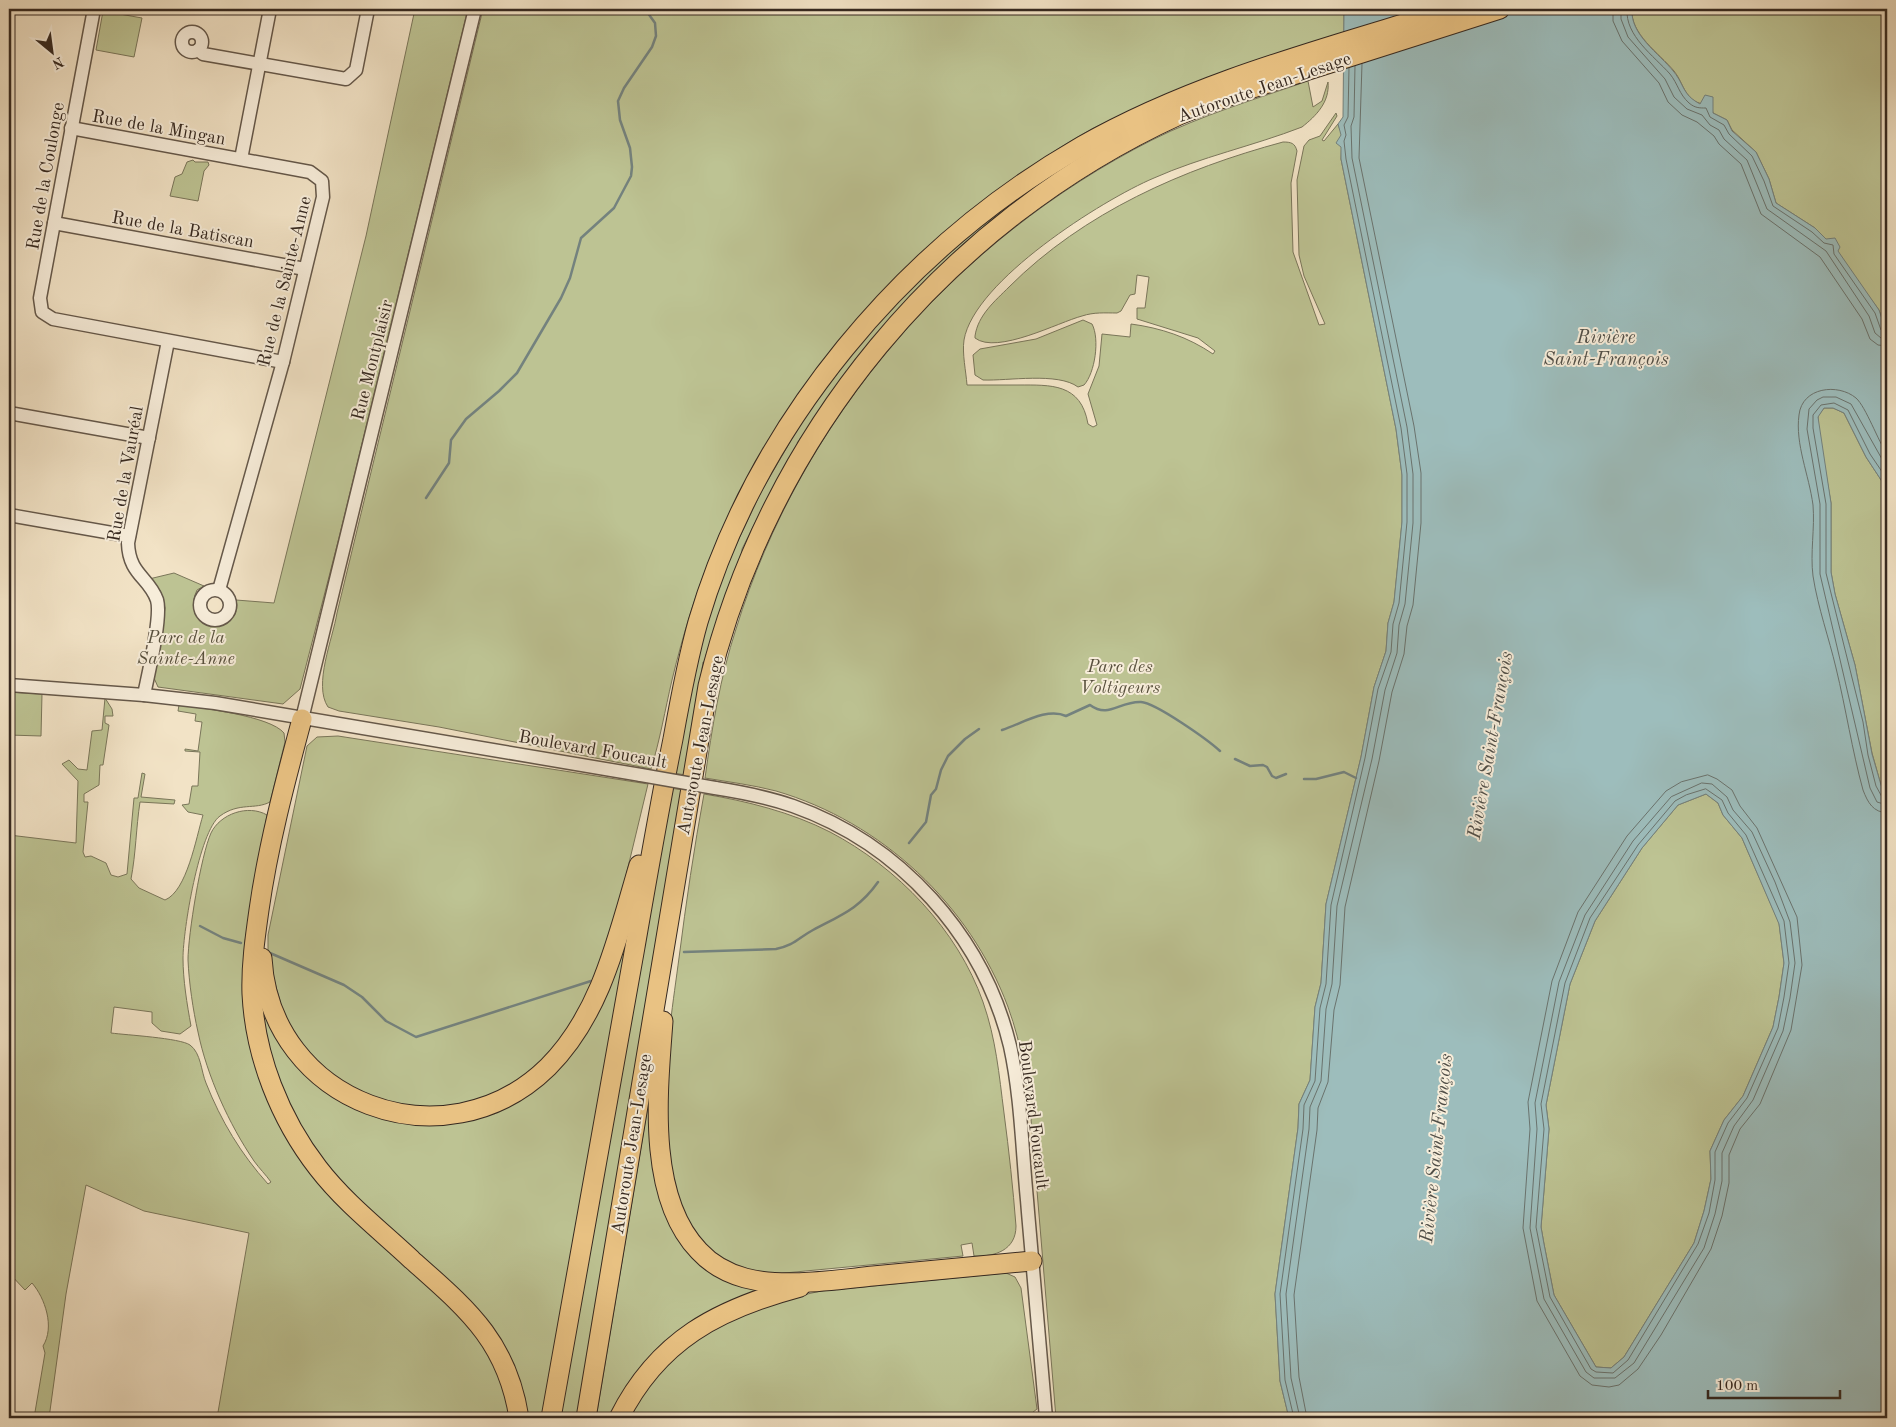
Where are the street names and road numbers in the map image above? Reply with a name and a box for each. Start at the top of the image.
street label: Autoroute Jean-Lesage [1175,50,1354,126]
street label: Rue de la Coulonge [24,101,68,251]
street label: Rue de la Mingan [91,107,227,149]
street label: Rue de la Sainte-Anne [255,194,315,368]
street label: Rue de la Batiscan [110,209,256,251]
street label: Rue Montplaisir [349,297,397,423]
street label: Rue de la Vauréal [105,405,147,544]
street label: Autoroute Jean-Lesage [675,654,727,836]
street label: Boulevard Foucault [517,728,669,772]
street label: Boulevard Foucault [1015,1039,1051,1191]
street label: Autoroute Jean-Lesage [609,1053,655,1236]

